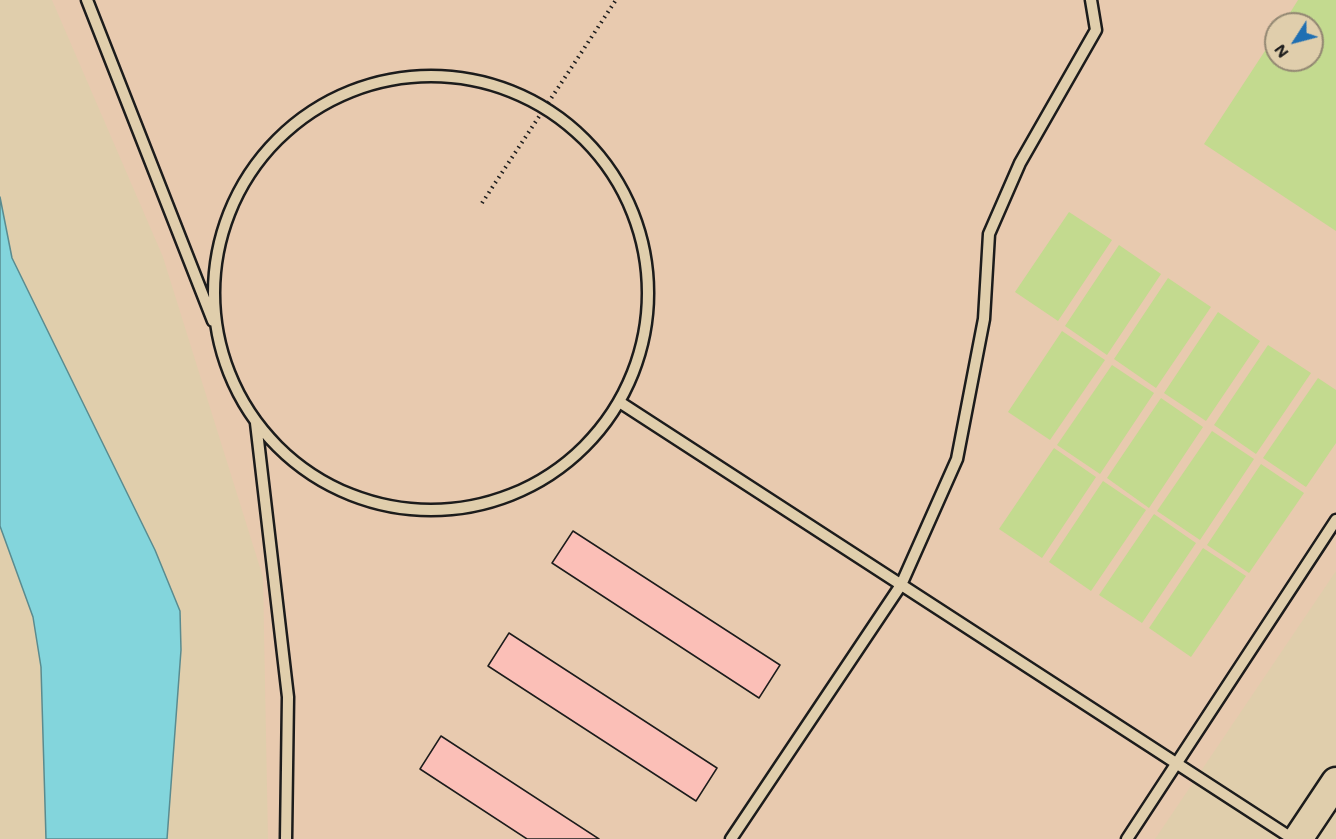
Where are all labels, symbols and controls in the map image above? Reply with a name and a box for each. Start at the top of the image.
north arrow [1264,12,1324,72]
text: N [1269,41,1293,63]

